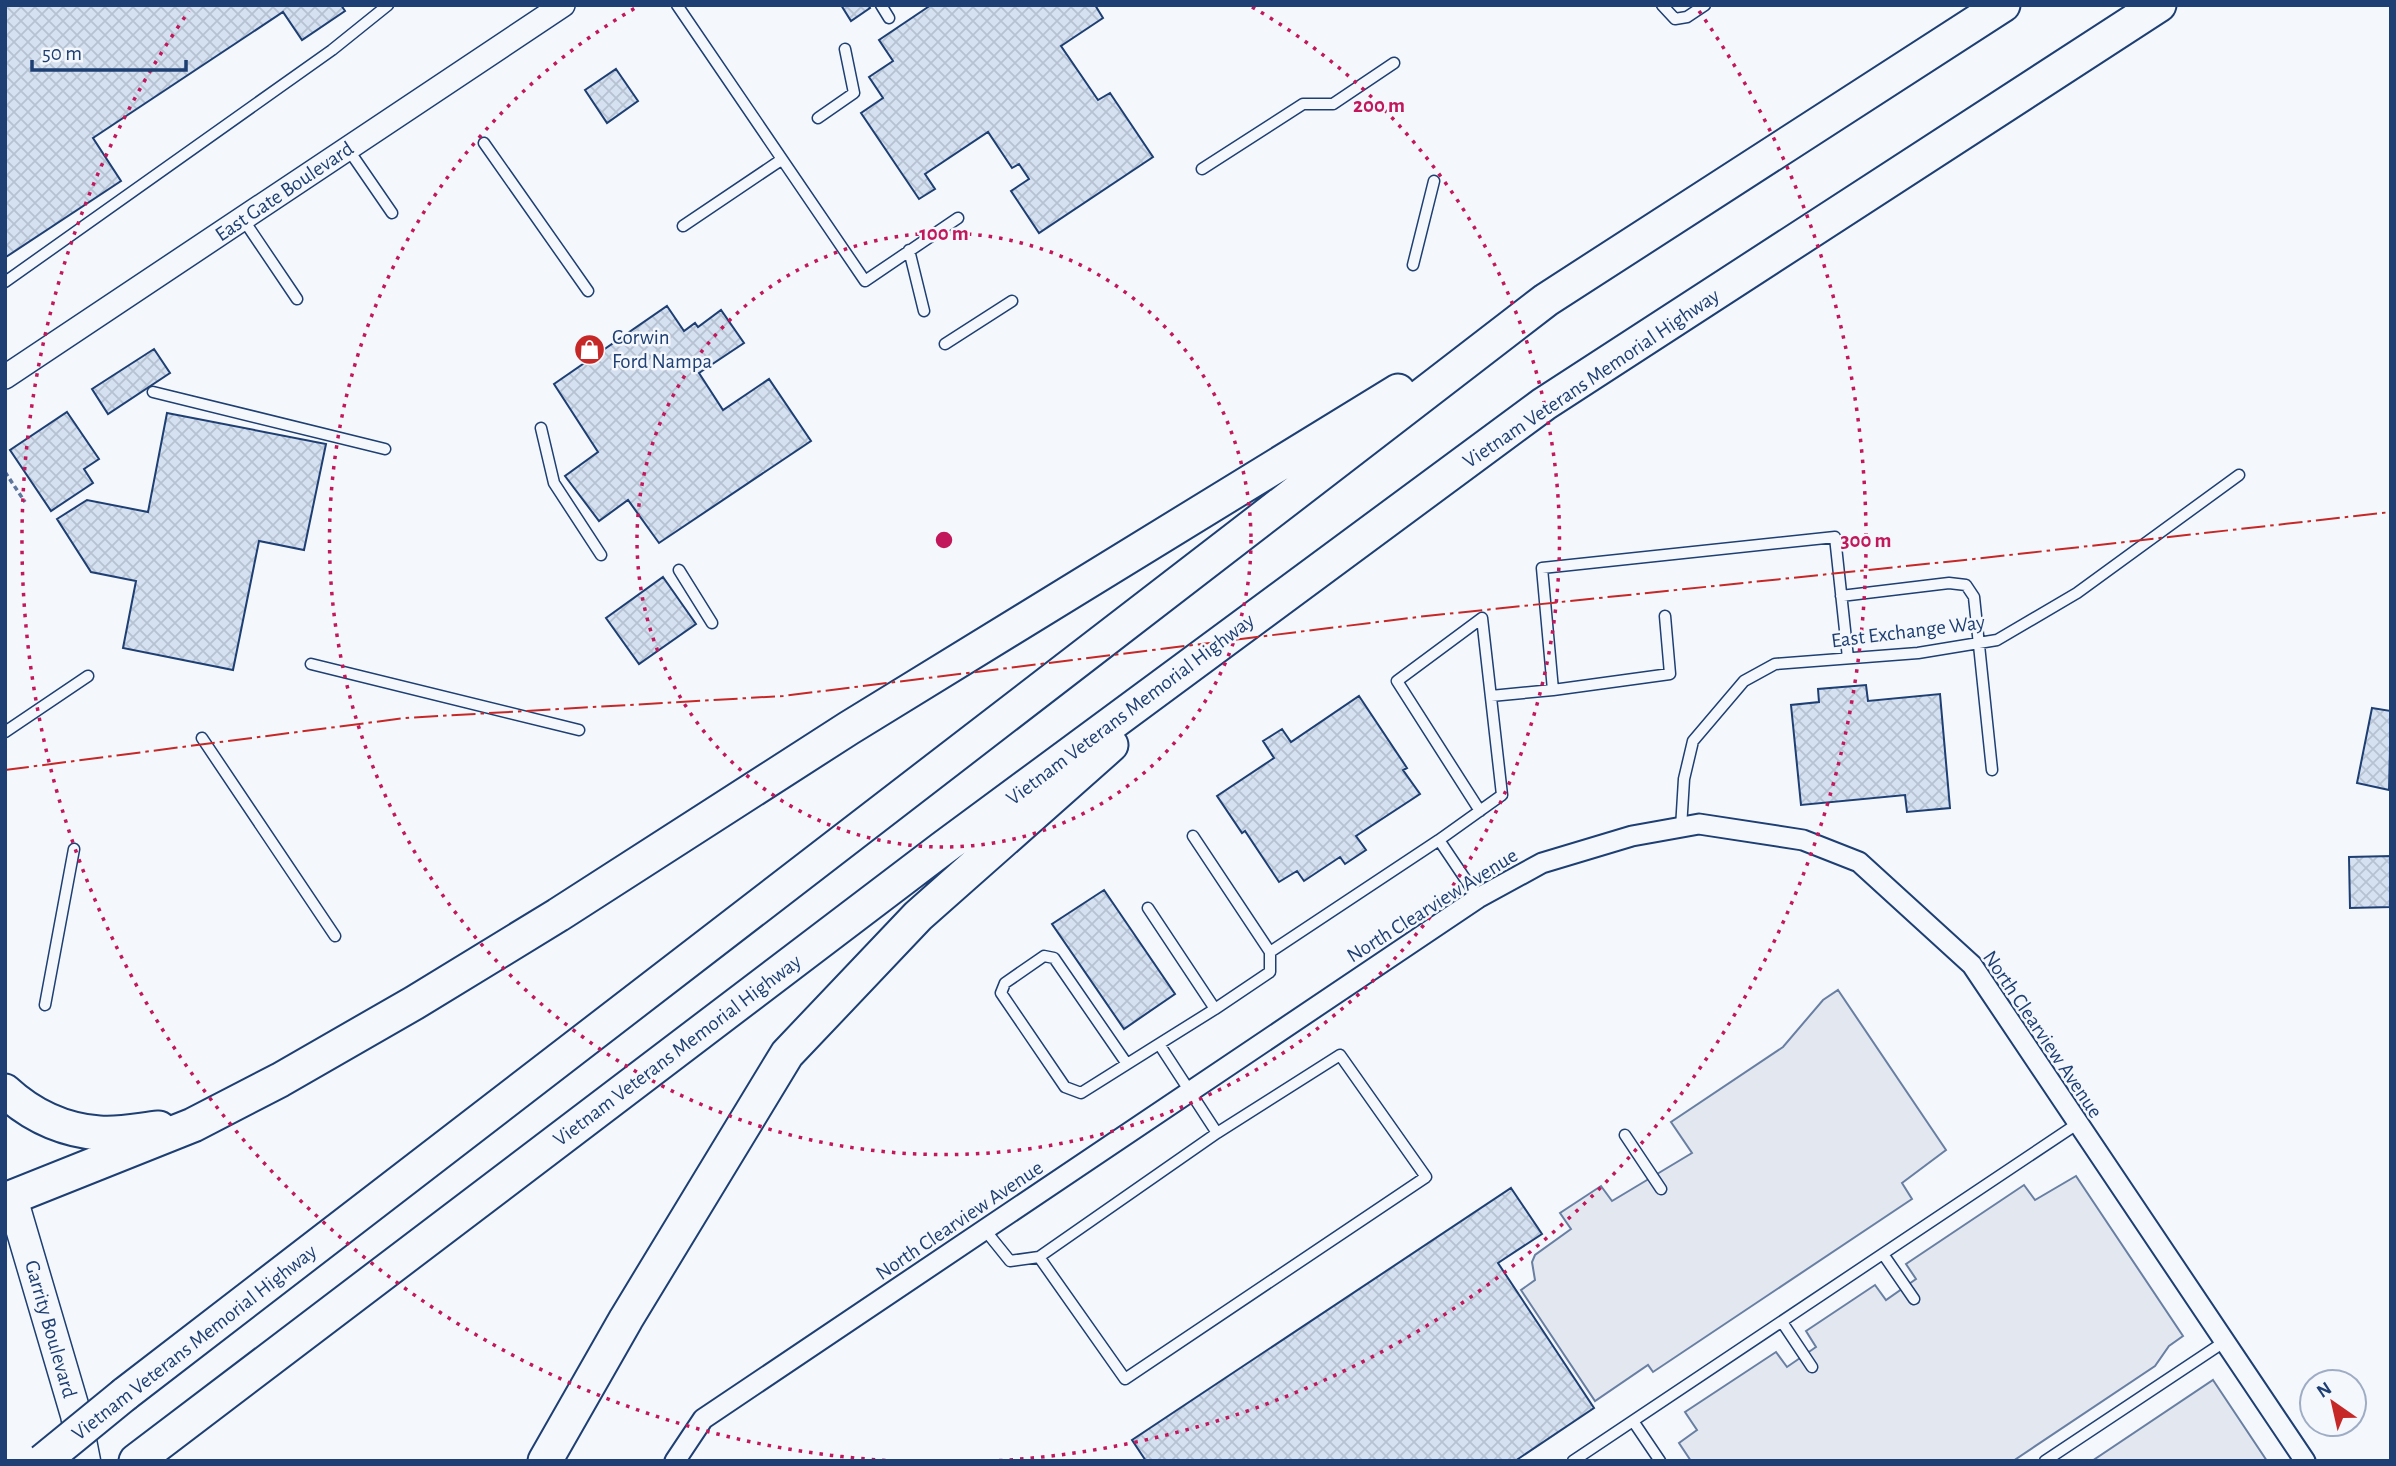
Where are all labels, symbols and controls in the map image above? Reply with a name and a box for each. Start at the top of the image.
scale bar [32,28,186,72]
text: 50 m [42,43,82,64]
text: 200 m [1353,95,1405,116]
street label: East Gate Boulevard [211,137,357,245]
text: 100 m [919,223,969,244]
street label: Vietnam Veterans Memorial Highway [1459,285,1723,472]
place label: Corwin Ford Nampa [612,327,712,372]
shop icon: Corwin Ford Nampa [572,332,606,366]
centre of rings [932,528,956,552]
text: 300 m [1840,530,1892,551]
street label: Vietnam Veterans Memorial Highway [1003,609,1258,809]
street label: East Exchange Way [1830,612,1986,651]
street label: North Clearview Avenue [1343,844,1521,966]
street label: North Clearview Avenue [1979,947,2106,1122]
street label: Vietnam Veterans Memorial Highway [550,950,805,1150]
street label: North Clearview Avenue [872,1157,1047,1284]
street label: Vietnam Veterans Memorial Highway [68,1240,321,1444]
street label: Garrity Boulevard [21,1258,80,1401]
north arrow [2298,1368,2368,1438]
text: N [2314,1379,2335,1402]

